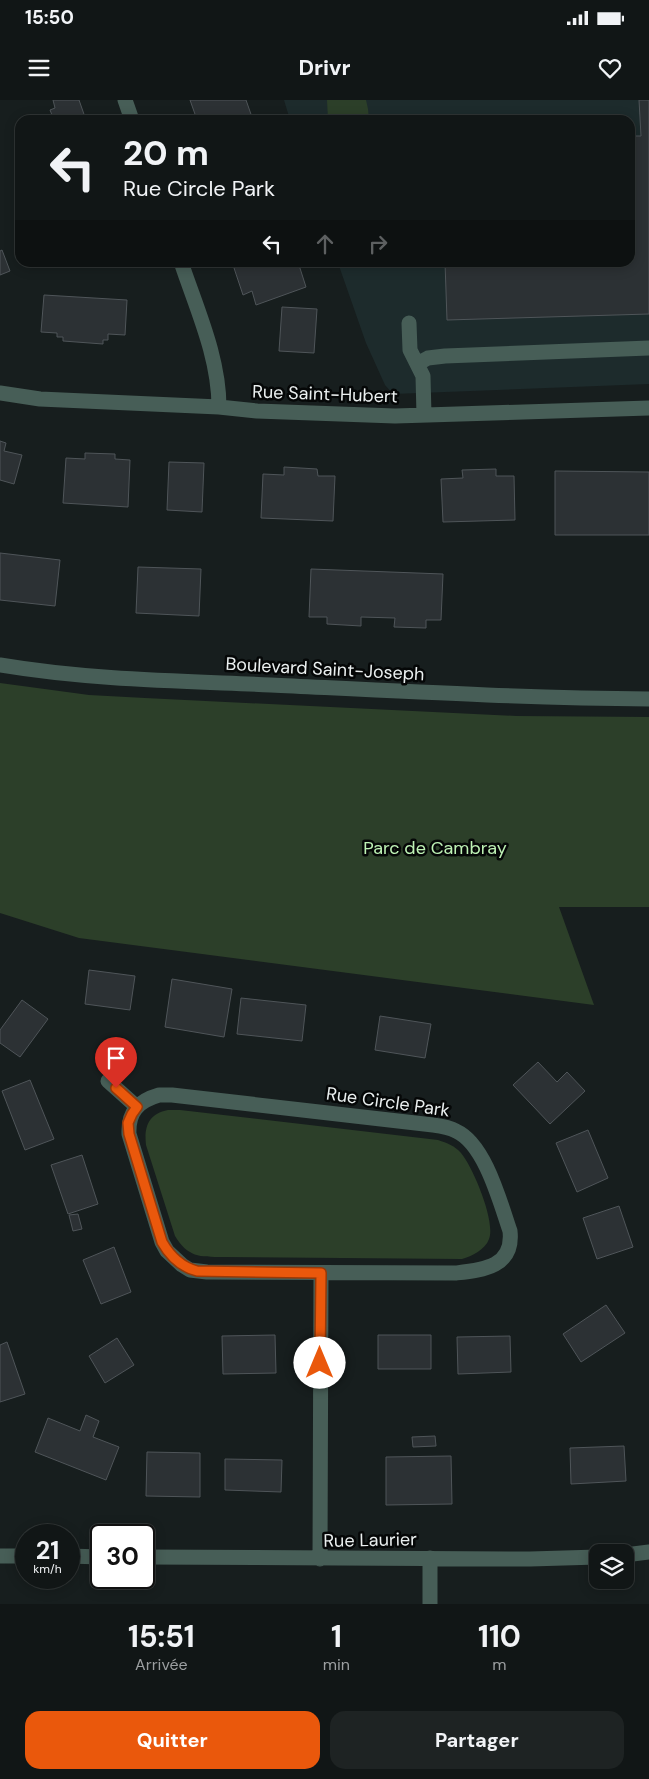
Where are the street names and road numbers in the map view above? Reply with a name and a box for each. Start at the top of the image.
street label: Rue Saint-Hubert [252,379,398,409]
street label: Boulevard Saint-Joseph [225,652,425,686]
street label: Rue Circle Park [325,1081,451,1123]
street label: Rue Laurier [323,1527,417,1553]

